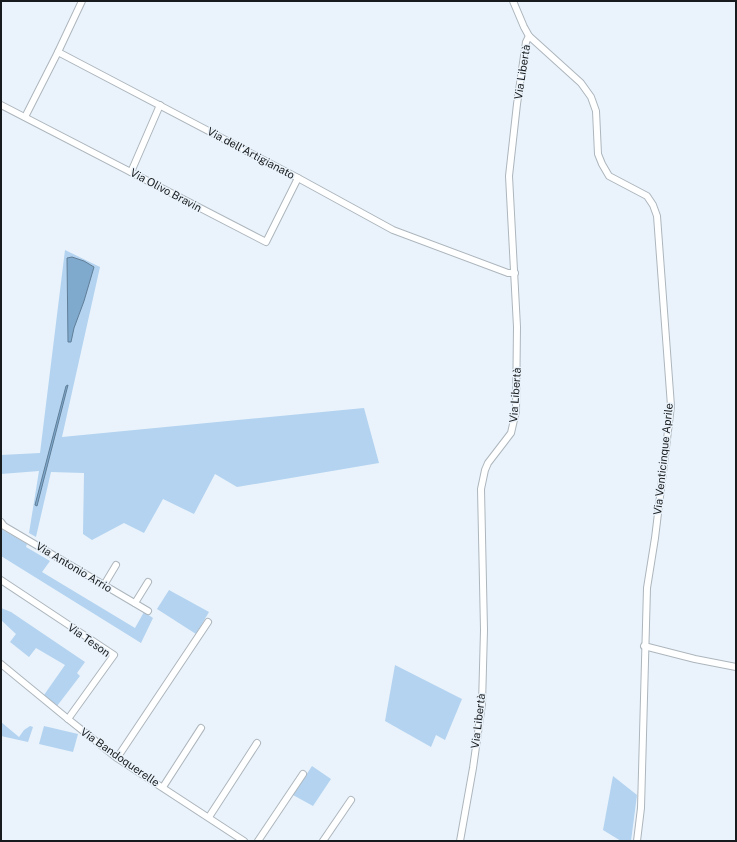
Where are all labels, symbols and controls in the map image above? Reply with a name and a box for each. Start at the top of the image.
street label: Via Libertà [512,44,532,100]
street label: Via dell'Artigianato [205,125,297,181]
street label: Via Olivo Bravin [128,166,204,214]
street label: Via Libertà [507,367,523,423]
street label: Via Venticinque Aprile [651,402,675,516]
street label: Via Antonio Arrio [34,540,114,594]
street label: Via Teson [65,621,113,659]
street label: Via Libertà [469,693,487,749]
street label: Via Bandoquerelle [78,725,162,789]

